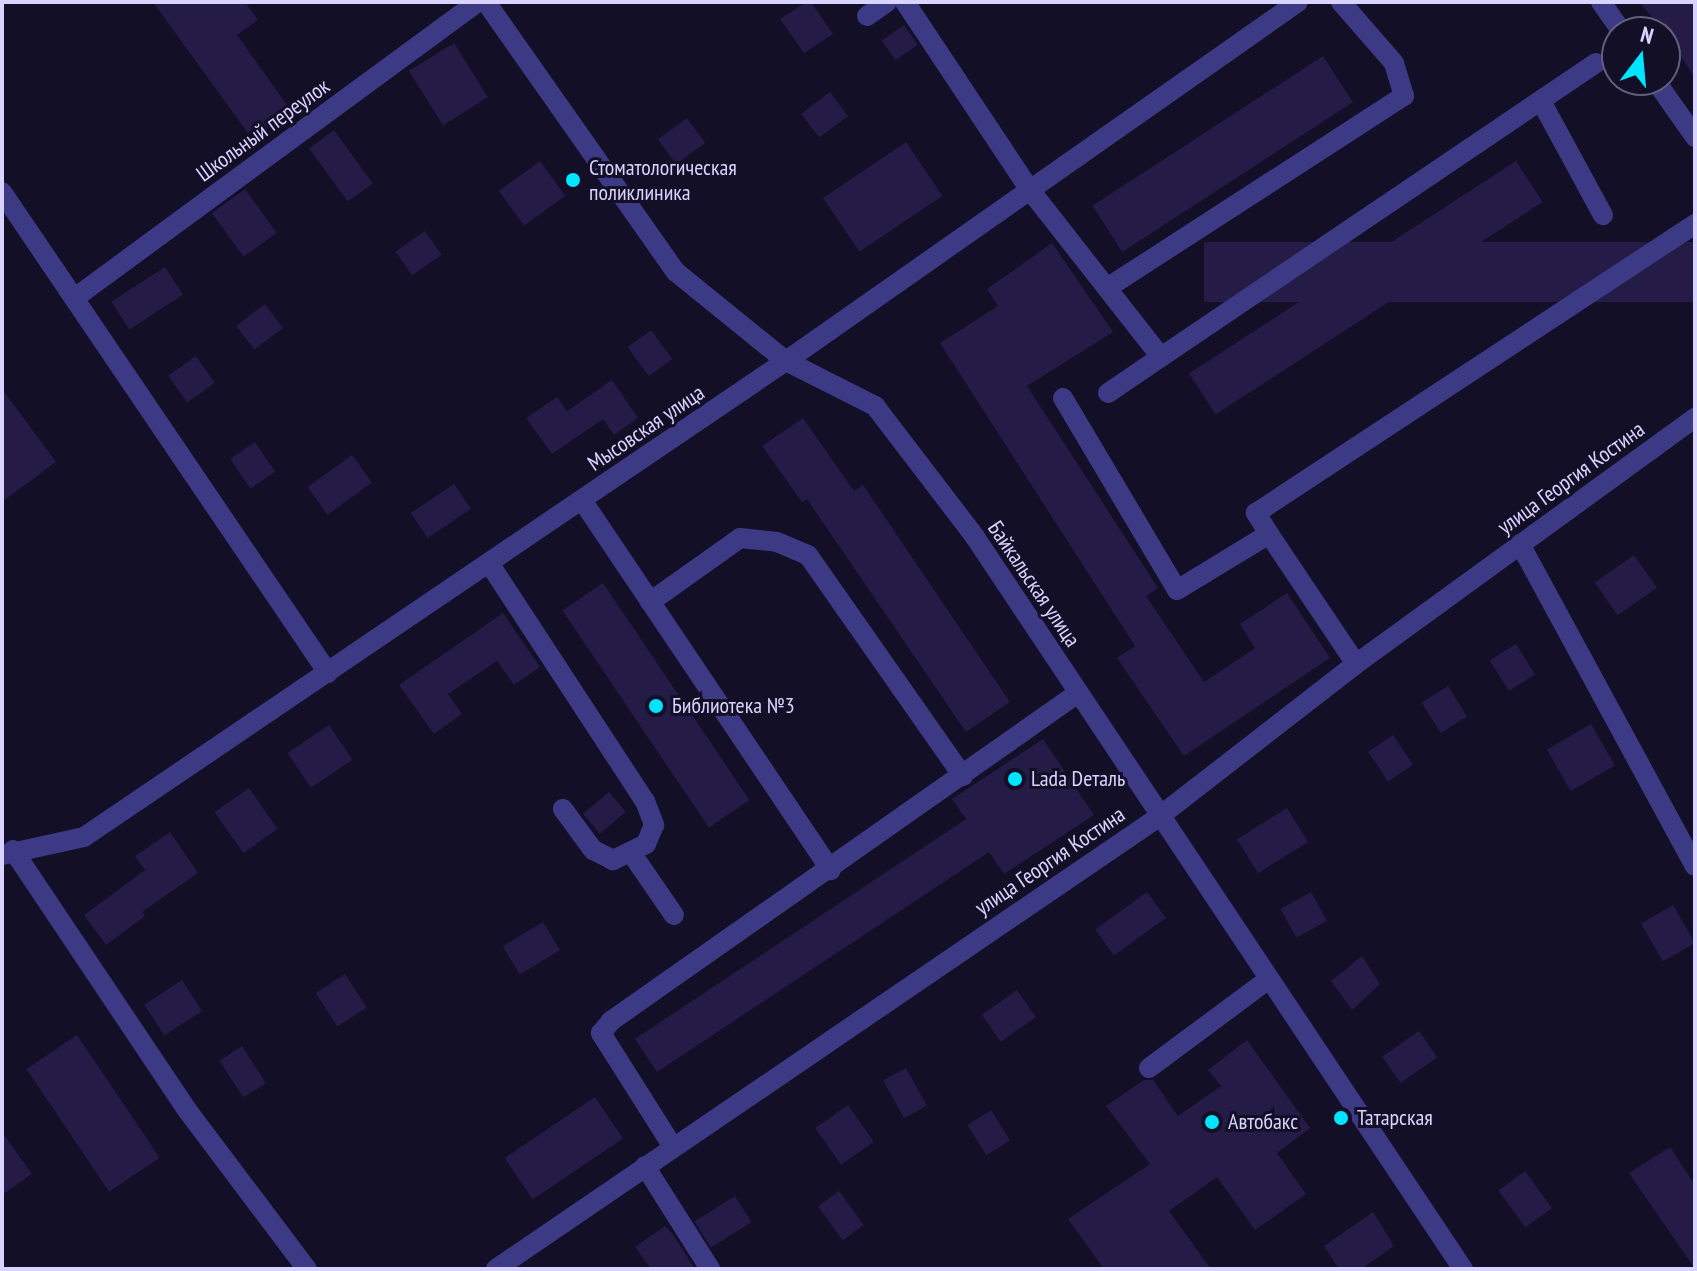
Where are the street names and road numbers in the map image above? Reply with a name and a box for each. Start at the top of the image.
street label: Школьный переулок [191,73,335,187]
street label: Мысовская улица [583,379,709,477]
street label: улица Георгия Костина [1492,416,1650,540]
street label: Байкальская улица [982,516,1086,652]
street label: улица Георгия Костина [970,801,1130,921]

